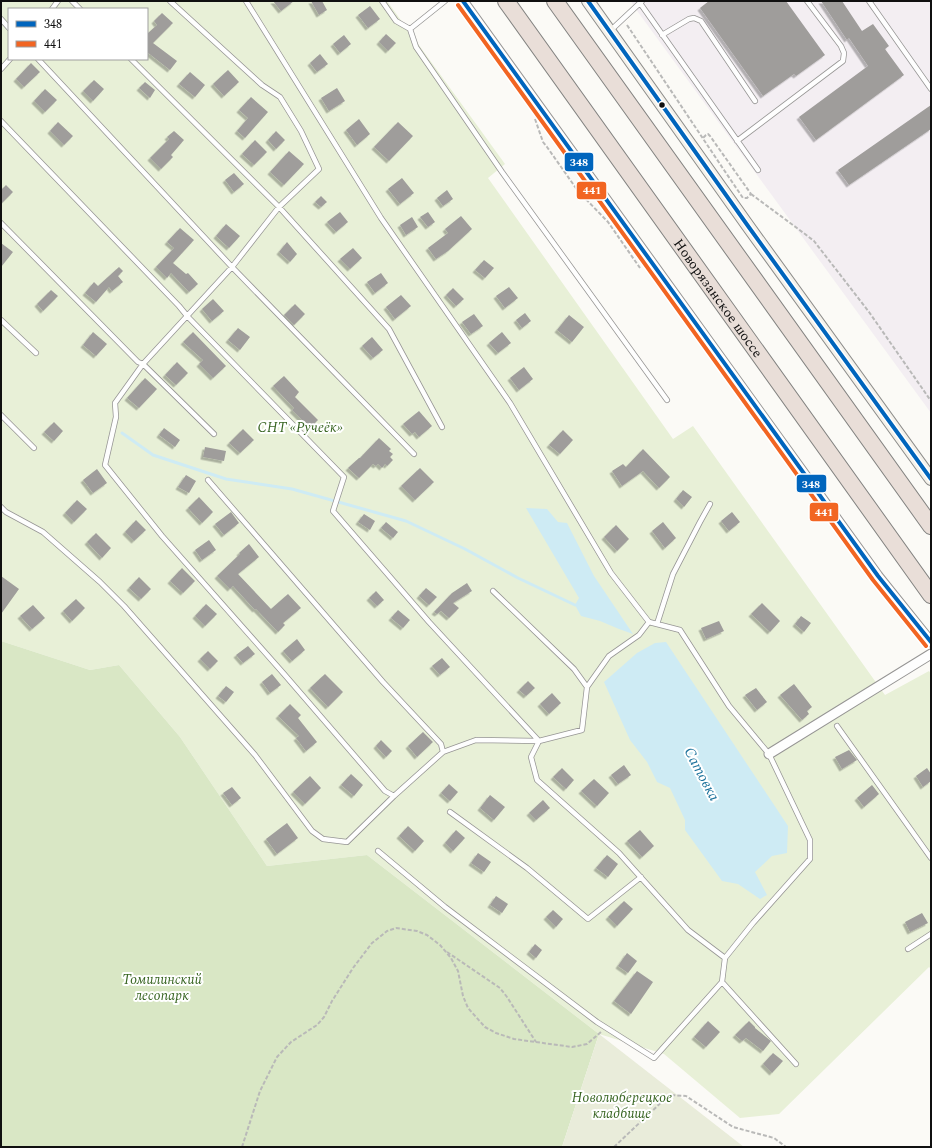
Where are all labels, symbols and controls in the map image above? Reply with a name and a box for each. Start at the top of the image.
legend [8,8,148,60]
text: 348 [44,15,62,34]
text: 441 [44,35,62,54]
unlabelled marker [657,100,667,110]
line badge: 348 [564,152,594,172]
text: 348 [570,154,588,171]
line badge: 441 [576,181,607,200]
text: 441 [583,182,601,199]
street label: Новорязанское шоссе [668,234,768,362]
park label: СНТ «Ручеёк» [258,417,343,438]
line badge: 348 [796,474,827,493]
text: 348 [802,476,820,493]
line badge: 441 [809,502,839,522]
text: 441 [815,504,833,521]
water label: Сатовка [678,743,726,806]
park label: Томилинский лесопарк [122,969,202,1006]
park label: Новолюберецкое кладбище [572,1087,672,1124]

